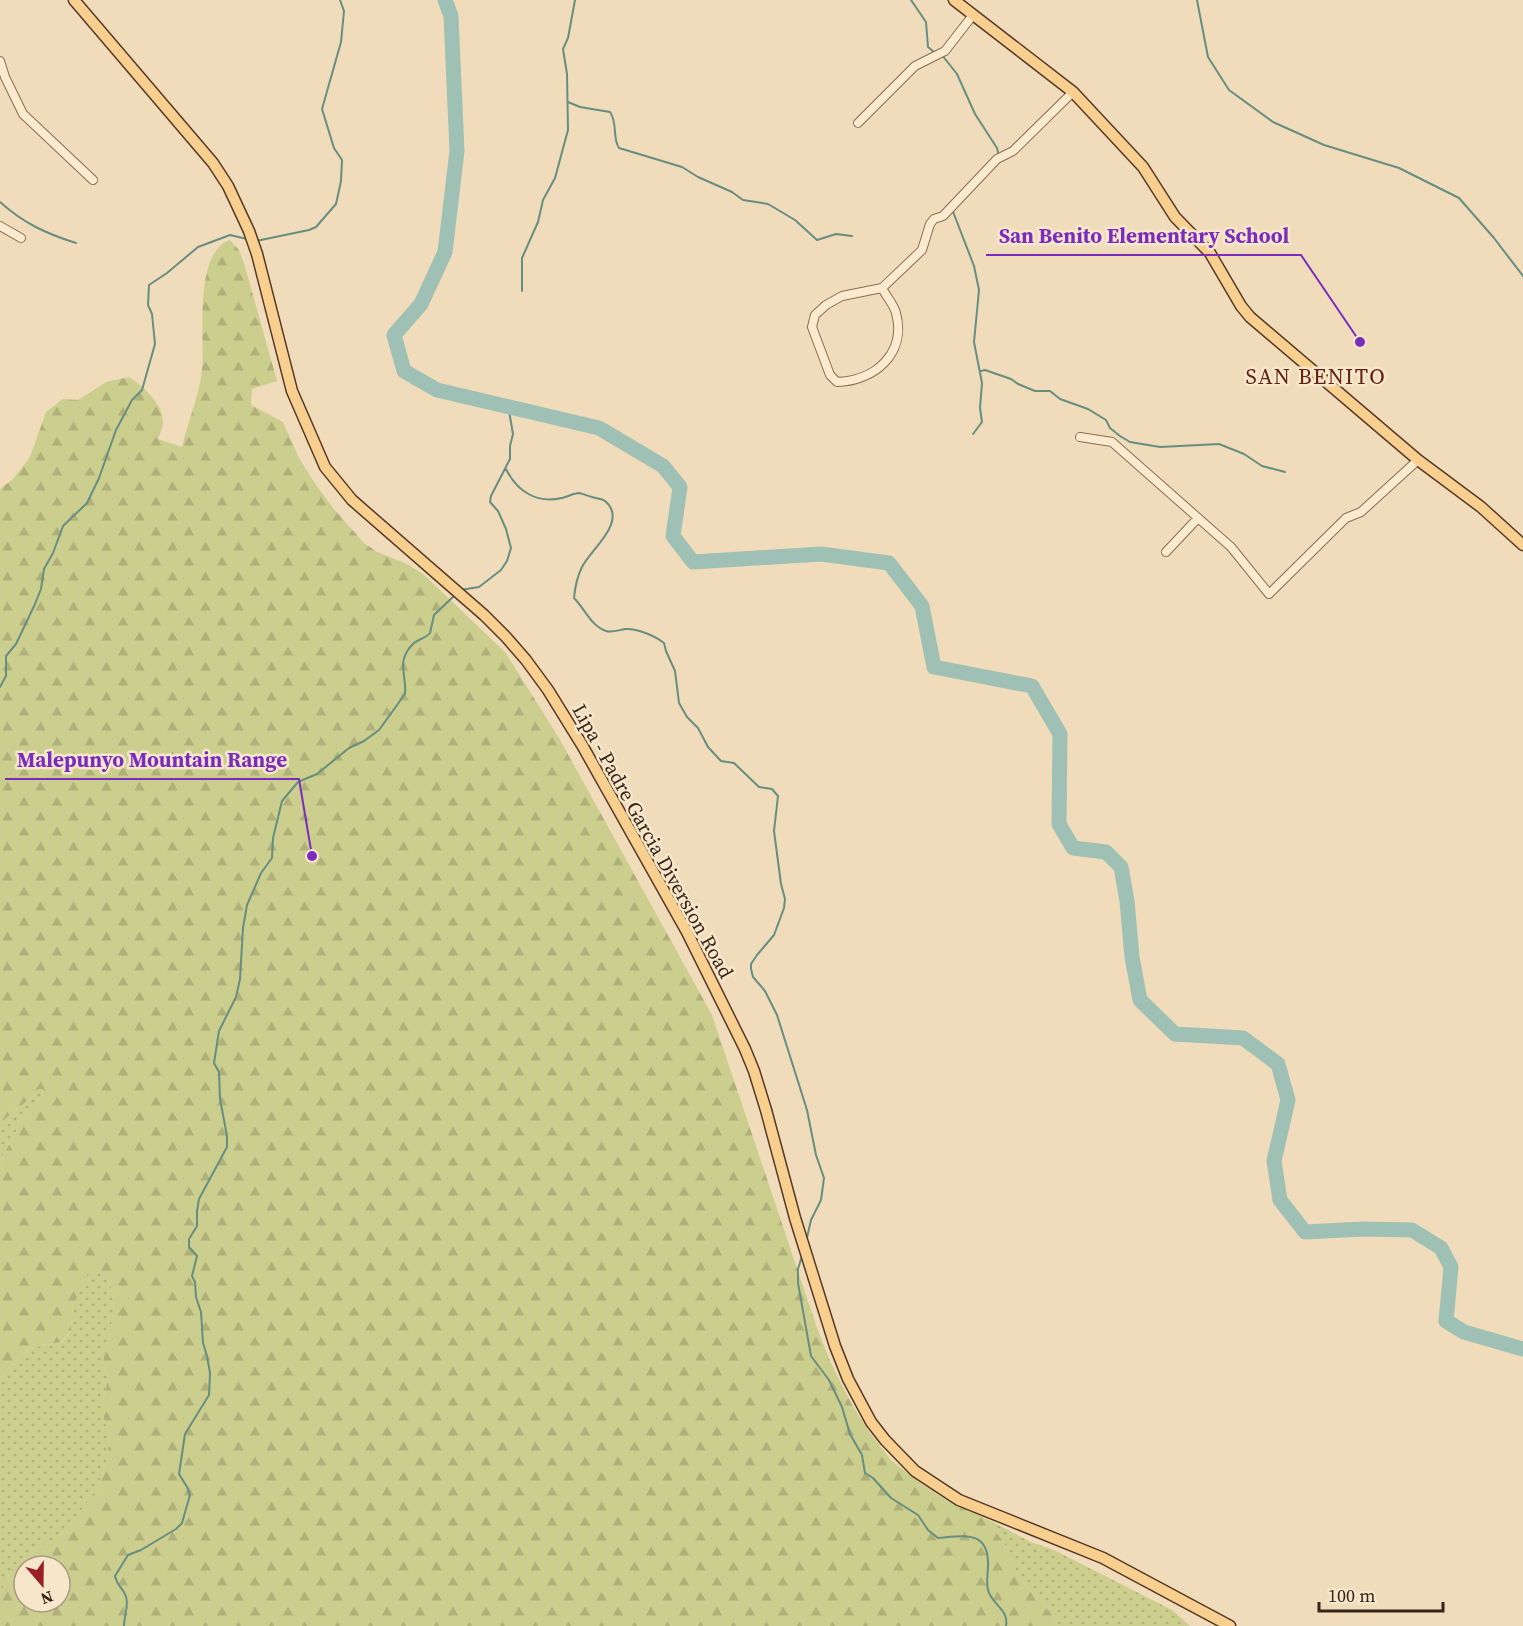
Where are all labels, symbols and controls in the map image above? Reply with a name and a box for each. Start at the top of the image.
callout: San Benito Elementary School [986,216,1301,255]
text: San Benito Elementary School [999,221,1290,250]
district label: SAN BENITO [1246,361,1386,391]
street label: Lipa - Padre Garcia Diversion Road [566,699,741,984]
callout: Malepunyo Mountain Range [5,740,299,779]
text: Malepunyo Mountain Range [17,745,287,774]
north arrow [12,1554,72,1614]
scale bar [1319,1575,1444,1613]
text: 100 m [1328,1583,1375,1608]
text: N [38,1586,56,1611]

